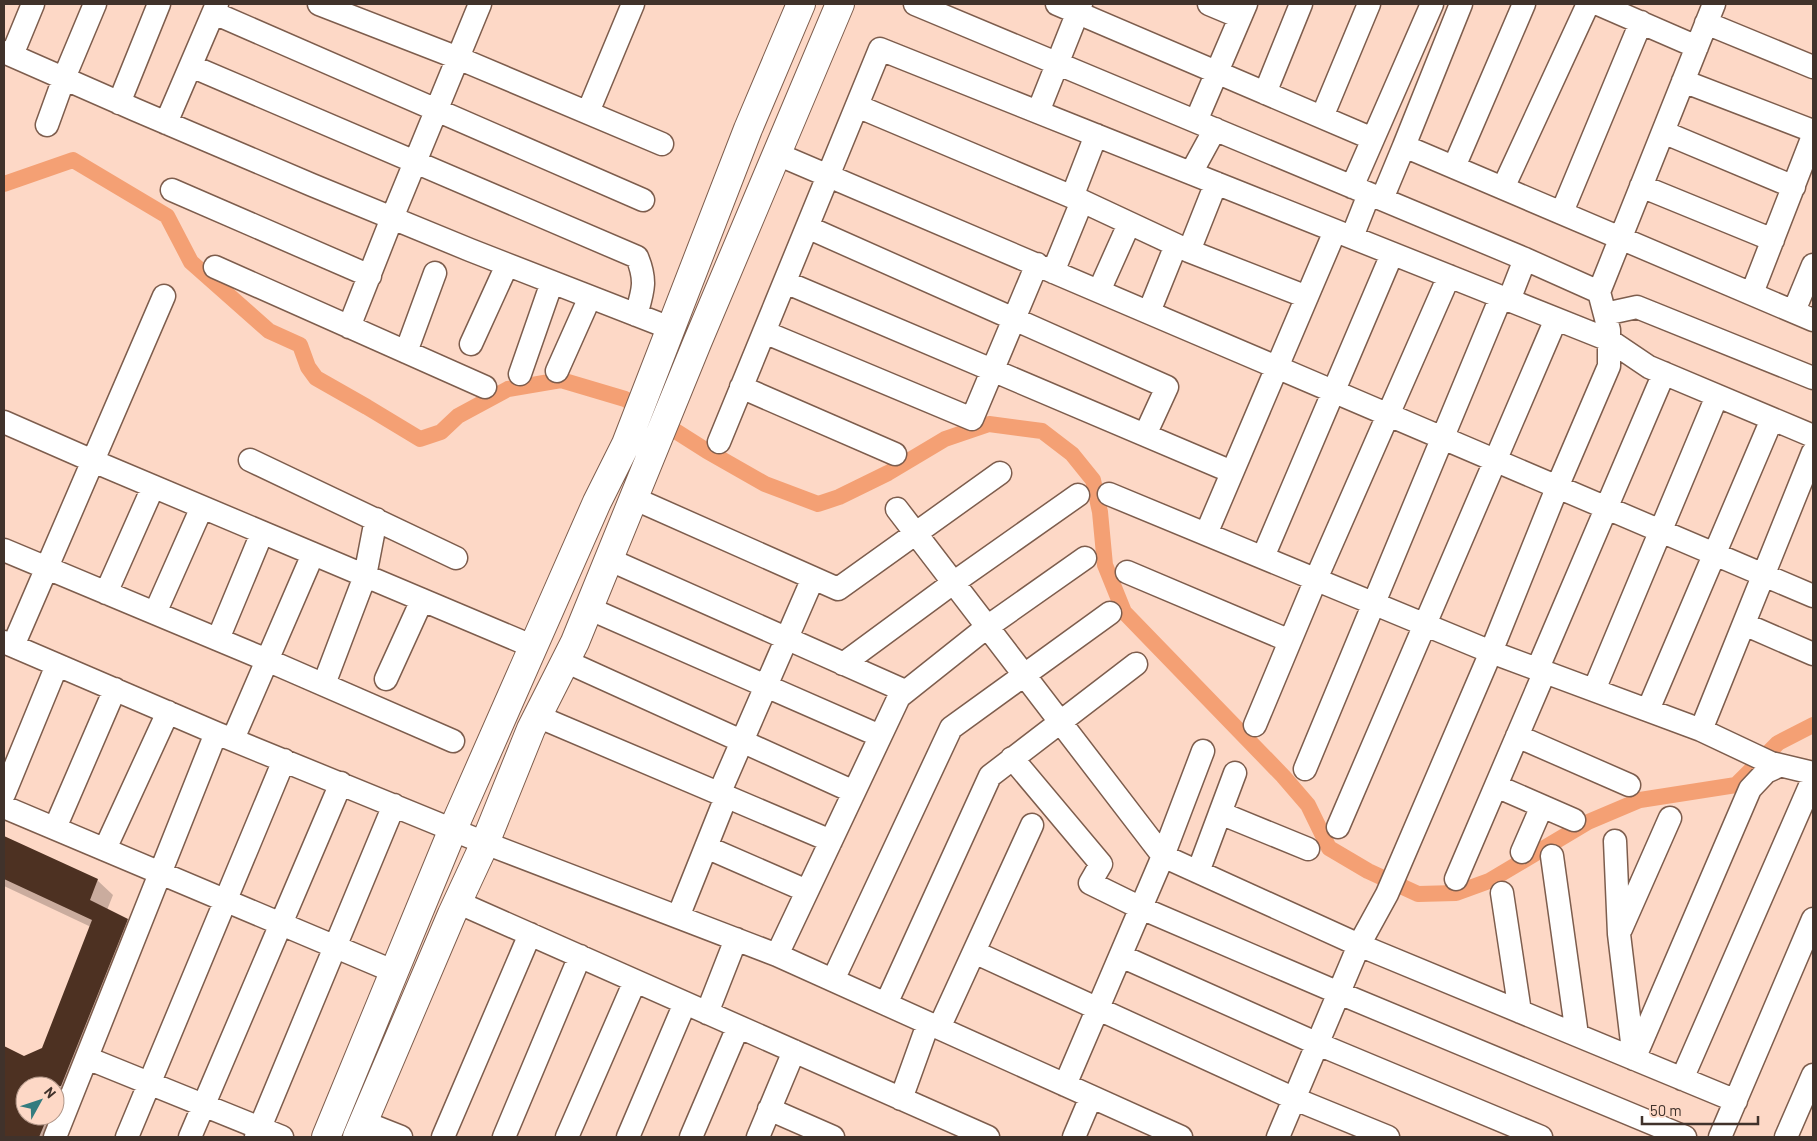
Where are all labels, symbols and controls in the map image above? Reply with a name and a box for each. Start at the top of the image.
north arrow [15,1076,65,1126]
text: N [41,1083,60,1101]
scale bar [1642,1094,1758,1126]
text: 50 m [1650,1101,1682,1119]

